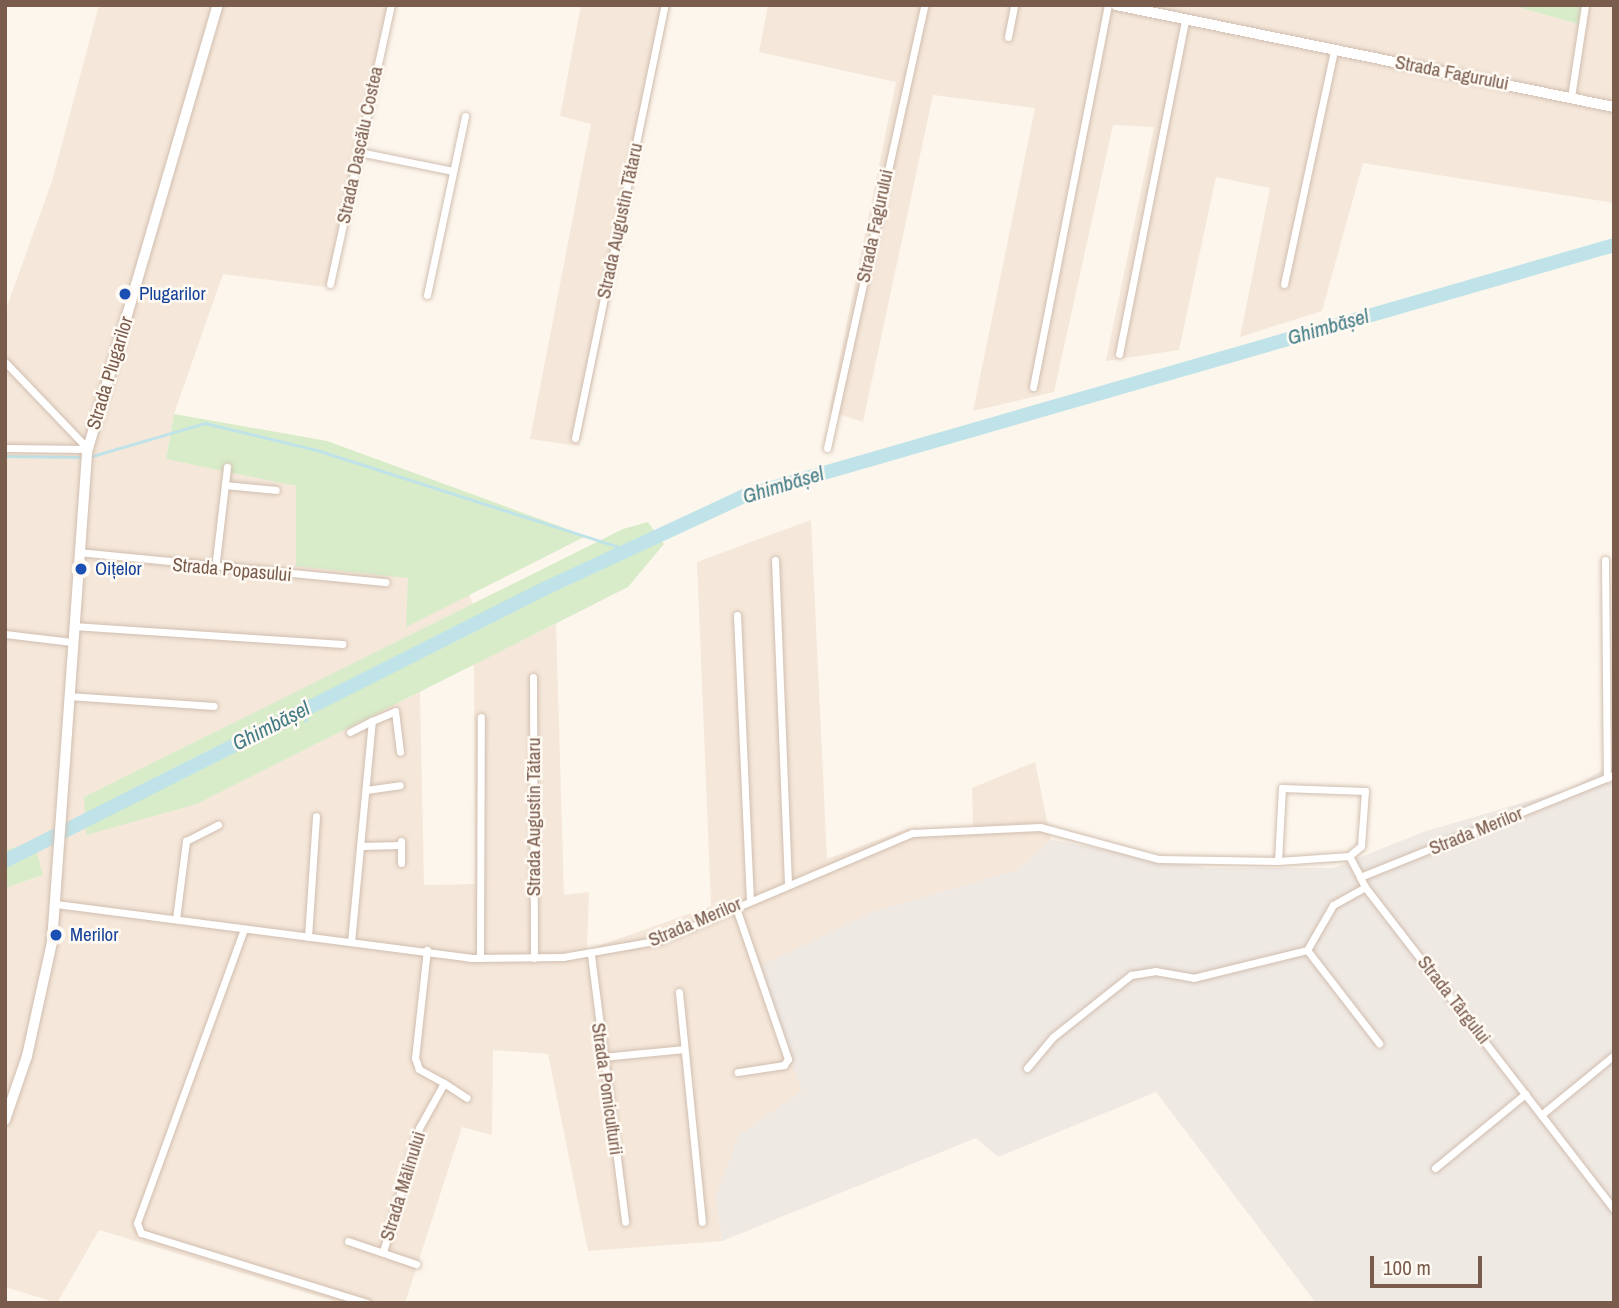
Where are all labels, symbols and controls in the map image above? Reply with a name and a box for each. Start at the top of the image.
street label: Strada Fagurului [1393,51,1511,95]
street label: Strada Dascălu Costea [332,64,388,226]
street label: Strada Augustin Tătaru [592,141,648,301]
street label: Strada Fagurului [852,167,898,285]
place label: Plugarilor [139,283,206,305]
marker: Plugarilor [117,286,133,302]
water label: Ghimbășel [1285,303,1371,351]
street label: Strada Plugarilor [82,314,138,432]
water label: Ghimbășel [740,461,826,509]
street label: Strada Popasului [171,553,293,587]
place label: Oițelor [95,558,142,580]
marker: Oițelor [73,561,89,577]
water label: Ghimbășel [228,696,314,756]
street label: Strada Augustin Tătaru [523,737,545,897]
street label: Strada Merilor [1426,802,1526,860]
street label: Strada Merilor [645,892,745,952]
place label: Merilor [70,924,118,946]
marker: Merilor [48,927,64,943]
street label: Strada Târgului [1412,951,1496,1049]
street label: Strada Pomiculturii [586,1021,628,1157]
street label: Strada Mălinului [376,1128,430,1244]
scale bar [1374,1242,1486,1286]
text: 100 m [1383,1253,1431,1282]

